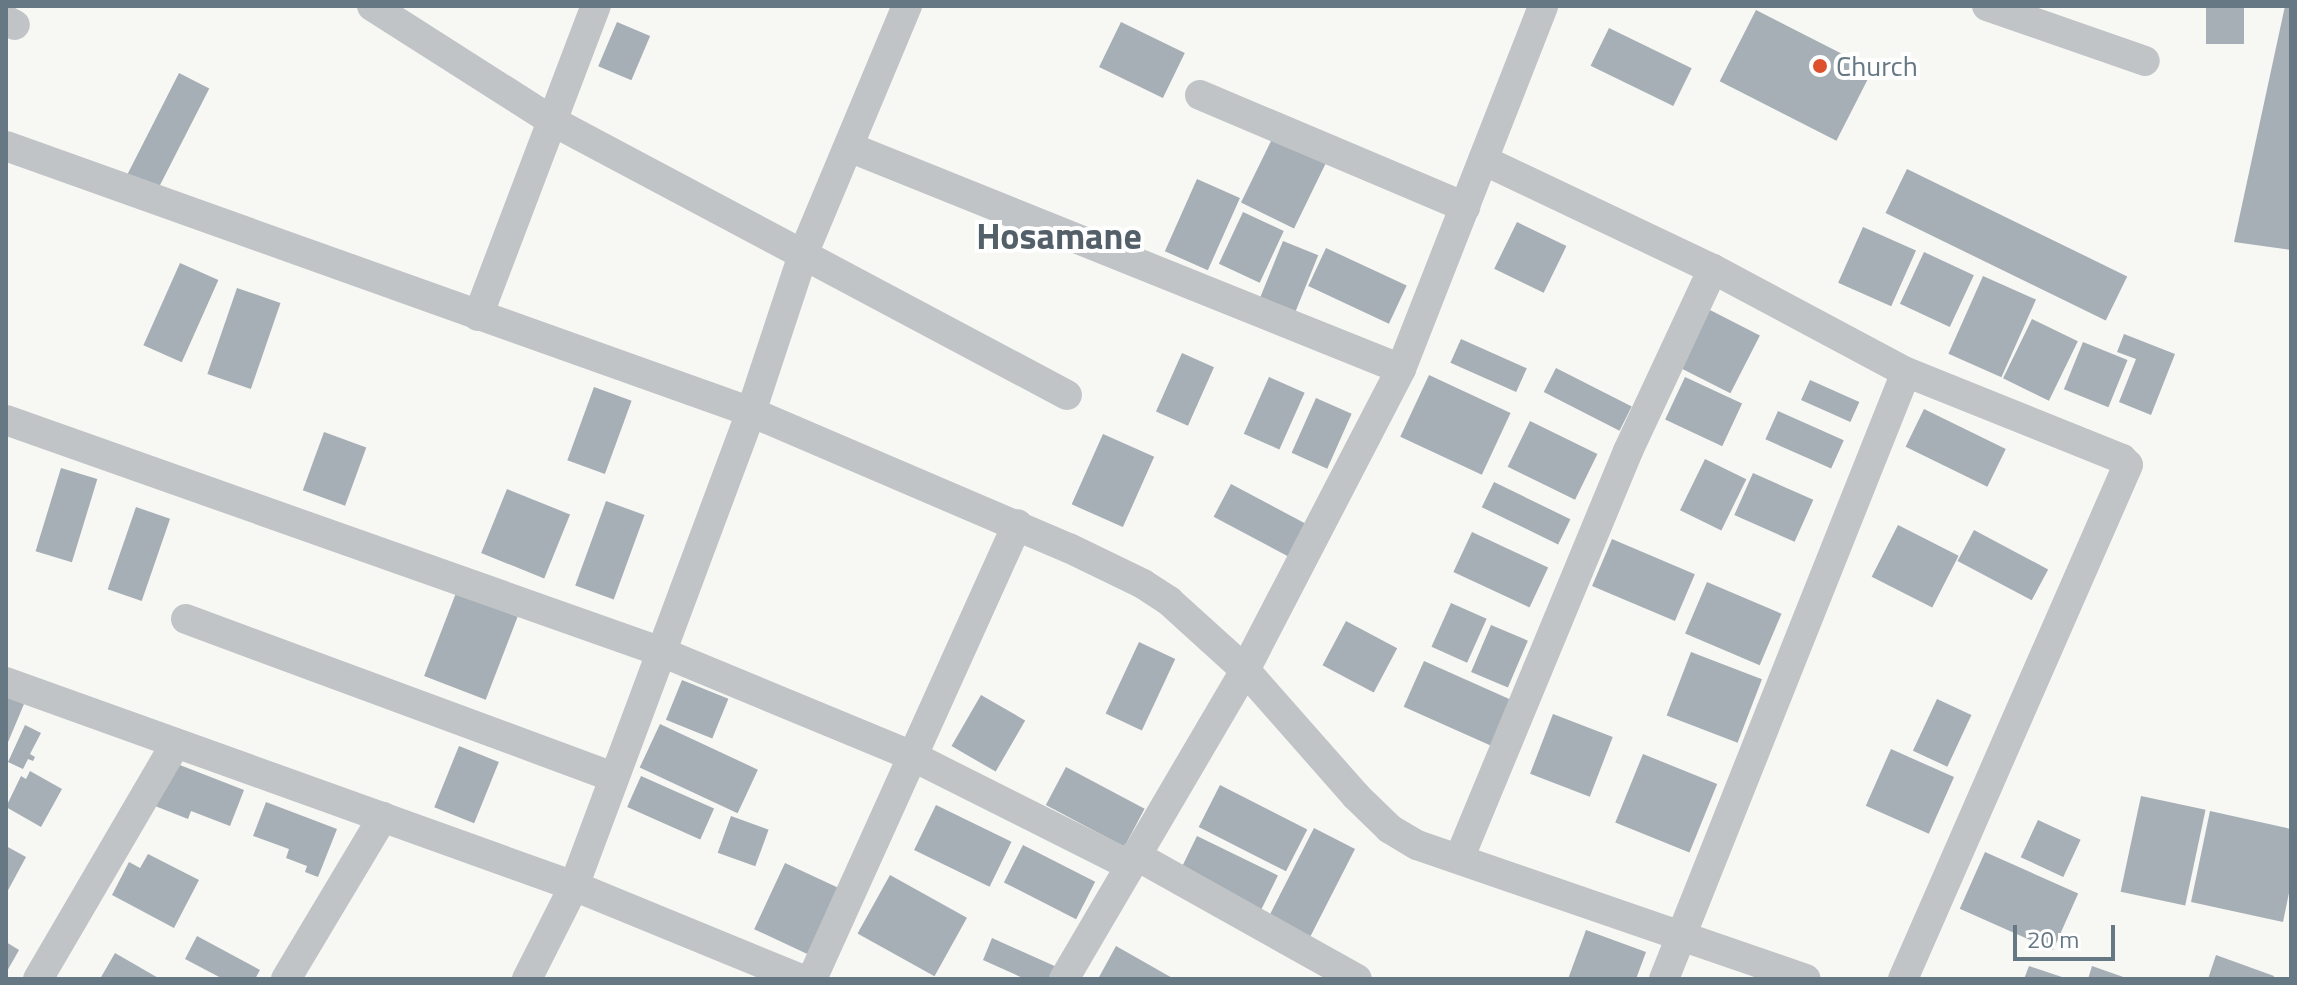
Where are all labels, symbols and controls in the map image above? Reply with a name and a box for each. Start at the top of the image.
place label: Church [1836,49,1918,83]
marker: Church [1811,57,1829,75]
district label: Hosamane [976,214,1142,258]
scale bar [2017,909,2119,959]
text: 20 m [2027,921,2079,957]

